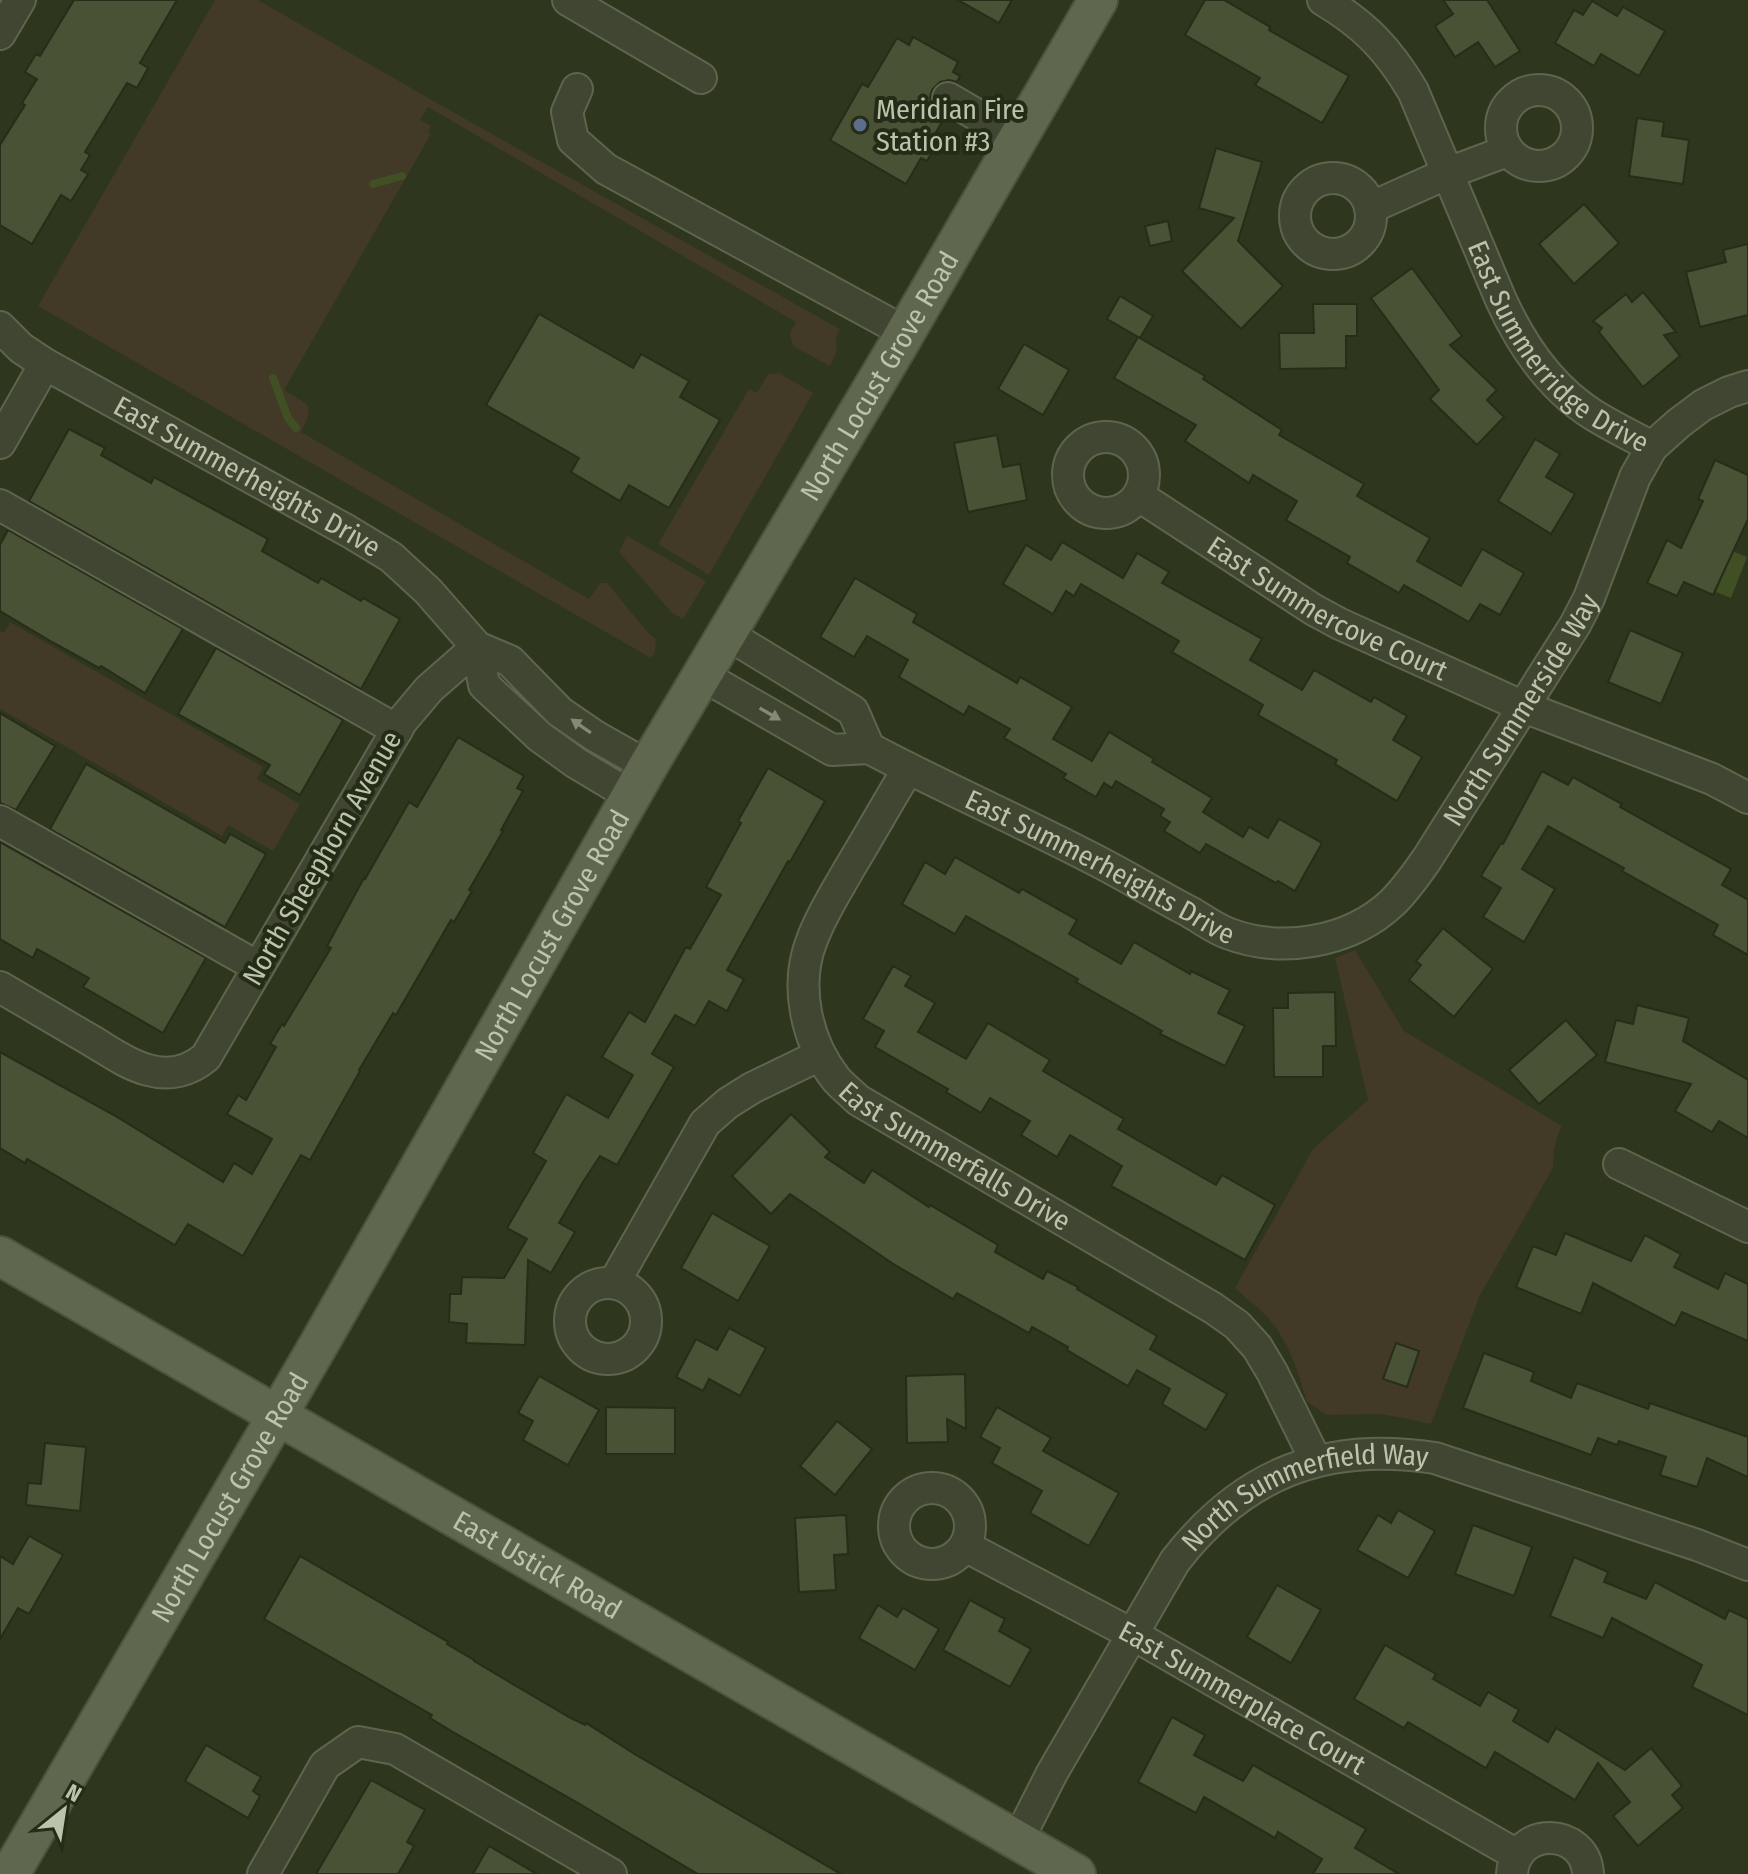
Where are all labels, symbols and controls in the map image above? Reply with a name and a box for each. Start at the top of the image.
place label: Meridian Fire Station #3 [876,93,1025,158]
marker: Meridian Fire Station #3 [851,116,869,134]
street label: East Summerridge Drive [1461,235,1655,459]
street label: North Locust Grove Road [793,246,965,506]
street label: East Summerheights Drive [108,389,387,563]
street label: East Summercove Court [1201,529,1454,687]
street label: North Summerside Way [1436,587,1605,832]
one-way arrow [759,707,781,721]
one-way arrow [571,719,592,734]
street label: North Sheephorn Avenue [236,725,408,991]
street label: East Summerheights Drive [960,782,1239,951]
street label: North Locust Grove Road [467,804,636,1066]
street label: East Summerfalls Drive [833,1074,1077,1237]
street label: North Locust Grove Road [144,1367,315,1628]
street label: North Summerfield Way [1174,1437,1431,1558]
street label: East Ustick Road [448,1504,627,1626]
street label: East Summerplace Court [1113,1614,1372,1782]
north arrow [24,1770,104,1850]
text: N [61,1778,86,1808]

